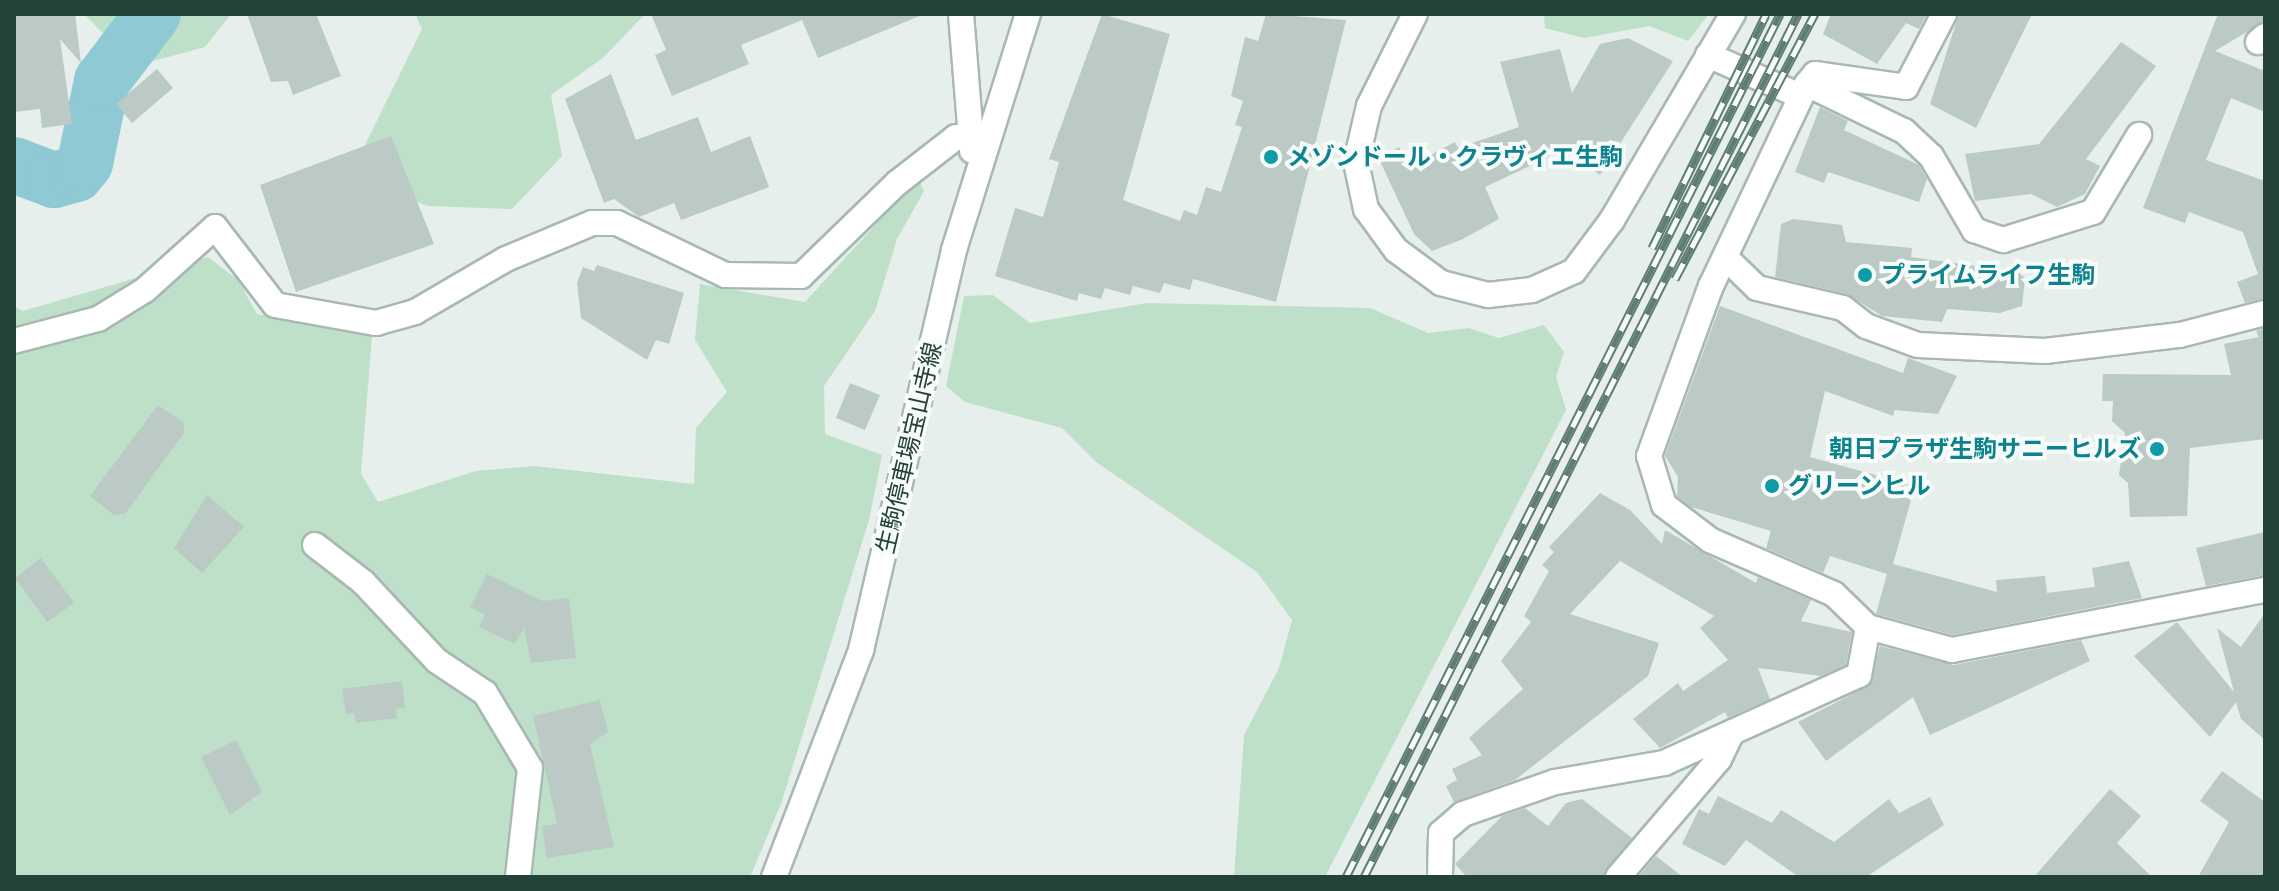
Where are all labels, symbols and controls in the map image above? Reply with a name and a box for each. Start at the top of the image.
place label: メゾンドール・クラヴィエ生駒 [1287,143,1623,171]
marker: メゾンドール・クラヴィエ生駒 [1262,148,1280,166]
place label: プライムライフ生駒 [1881,261,2097,289]
marker: プライムライフ生駒 [1856,266,1874,284]
street label: 生駒停車場宝山寺線 [871,340,947,556]
place label: 朝日プラザ生駒サニーヒルズ [1829,435,2141,463]
marker: 朝日プラザ生駒サニーヒルズ [2148,440,2166,458]
place label: グリーンヒル [1788,472,1932,500]
marker: グリーンヒル [1763,477,1781,495]

